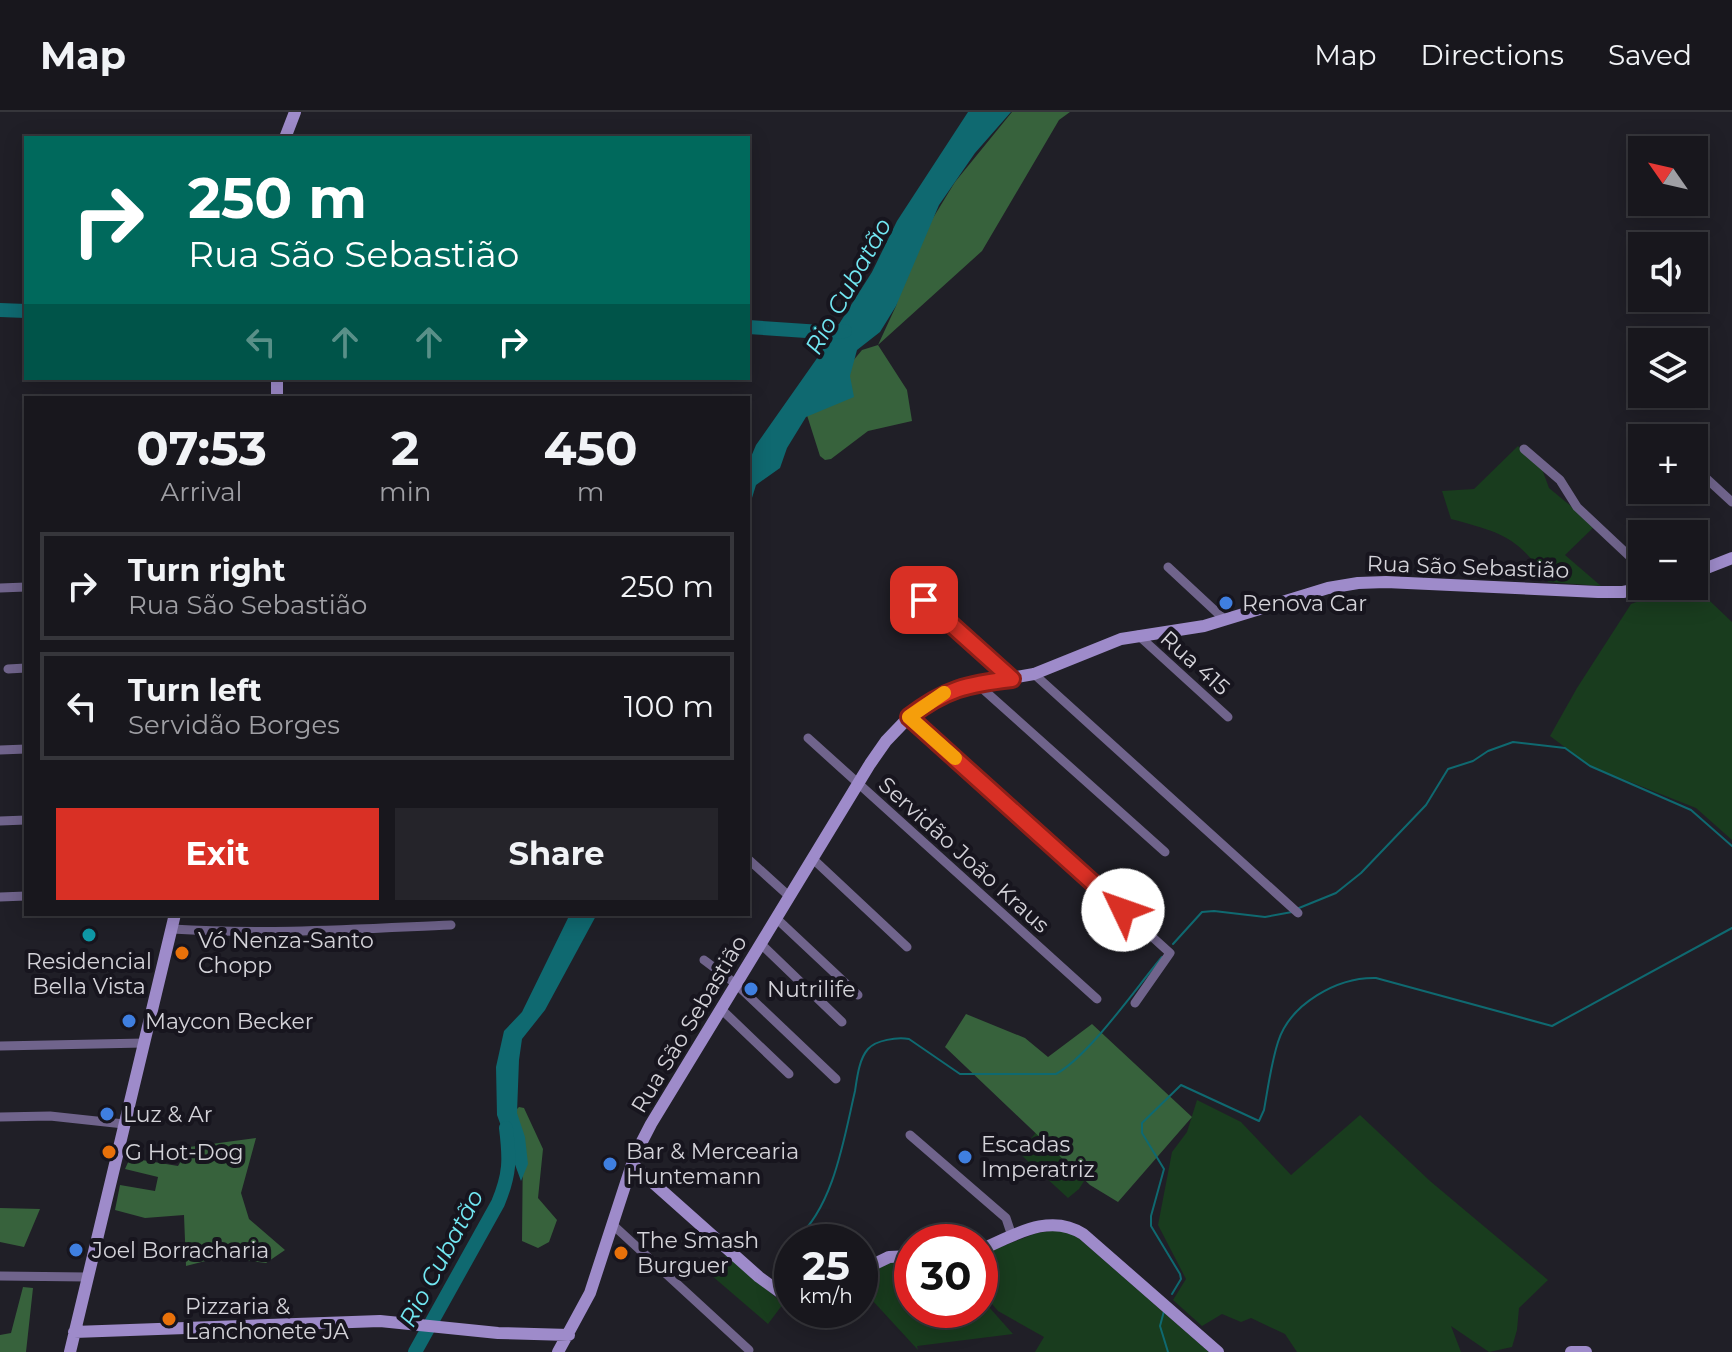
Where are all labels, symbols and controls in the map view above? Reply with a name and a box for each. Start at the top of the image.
text: Map [40,32,126,79]
text: Map [1314,38,1376,72]
text: Directions [1420,38,1564,72]
text: Saved [1608,38,1692,72]
north arrow [1628,136,1708,216]
map controls [1628,136,1708,600]
text: 250 m [188,164,367,232]
icon: right [56,168,160,272]
water label: Rio Cubatão [799,213,897,359]
text: Rua São Sebastião [188,232,519,276]
button: sound [1628,232,1708,312]
icon: left [239,320,283,364]
icon: ahead [323,320,367,364]
icon: ahead [407,320,451,364]
icon: right [491,320,535,364]
button: layers [1628,328,1708,408]
text: 07:53 [136,419,267,477]
text: 2 [391,419,419,477]
text: 450 [543,419,638,477]
button: + [1628,424,1708,504]
text: Arrival [161,476,243,508]
text: min [379,476,431,508]
text: m [577,476,604,508]
button: − [1628,520,1708,600]
street label: Rua São Sebastião [1366,550,1570,584]
text: Turn right [128,552,285,589]
icon: right [60,564,104,608]
pin [890,566,958,634]
text: 250 m [620,568,714,605]
icon: arrive [902,578,946,622]
text: Rua São Sebastião [128,589,367,621]
place label: Renova Car [1242,590,1367,617]
marker: Renova Car [1217,594,1235,612]
street label: Rua 415 [1155,625,1235,701]
text: Turn left [128,672,261,709]
icon: left [60,684,104,728]
text: 100 m [624,688,714,725]
text: Servidão Borges [128,709,340,741]
street label: Servidão João Kraus [873,771,1055,939]
button: Exit [56,808,379,900]
button: Share [395,808,718,900]
position arrow [1081,868,1165,952]
marker: Residencial Bella Vista [80,926,98,944]
place label: Vó Nenza-Santo Chopp [198,927,374,979]
street label: Rua São Sebastião [625,930,753,1118]
marker: Vó Nenza-Santo Chopp [173,944,191,962]
place label: Residencial Bella Vista [26,948,152,1000]
place label: Nutrilife [767,976,856,1003]
marker: Nutrilife [742,980,760,998]
place label: Maycon Becker [145,1008,314,1035]
marker: Maycon Becker [120,1012,138,1030]
place label: Luz & Ar [123,1101,213,1128]
marker: Luz & Ar [98,1105,116,1123]
place label: Escadas Imperatriz [981,1131,1095,1183]
place label: Bar & Mercearia Huntemann [626,1138,799,1190]
place label: G Hot-Dog [125,1139,244,1166]
marker: G Hot-Dog [100,1143,118,1161]
marker: Escadas Imperatriz [956,1148,974,1166]
marker: Bar & Mercearia Huntemann [601,1155,619,1173]
water label: Rio Cubatão [393,1184,489,1332]
speed limit sign: 30 [894,1224,998,1328]
place label: The Smash Burguer [637,1227,759,1279]
place label: Joel Borracharia [91,1237,269,1264]
marker: Joel Borracharia [67,1241,85,1259]
text: 25 [802,1241,850,1290]
marker: The Smash Burguer [612,1244,630,1262]
text: km/h [799,1284,853,1308]
place label: Pizzaria & Lanchonete JA [185,1293,349,1345]
marker: Pizzaria & Lanchonete JA [160,1310,178,1328]

